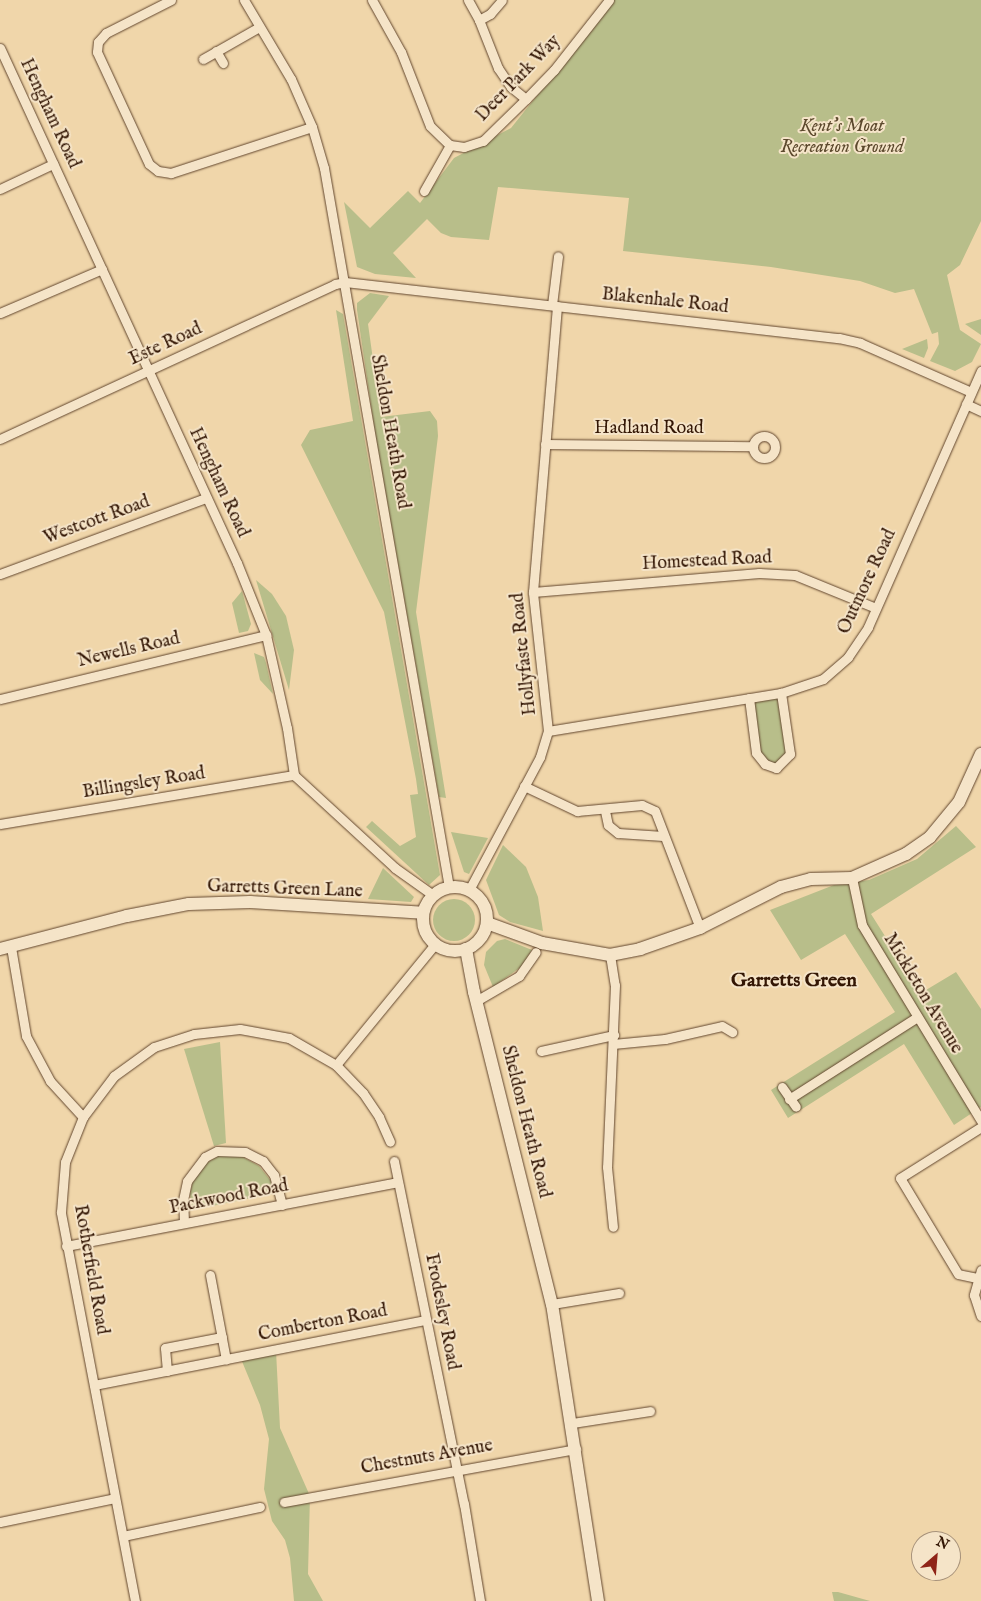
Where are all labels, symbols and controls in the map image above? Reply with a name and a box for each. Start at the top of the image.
street label: Deer Park Way [472,31,566,127]
street label: Hengham Road [14,56,84,172]
park label: Kent's Moat Recreation Ground [780,117,904,160]
street label: Blakenhale Road [601,285,729,319]
street label: Este Road [126,319,206,371]
street label: Sheldon Heath Road [365,353,413,511]
street label: Hadland Road [594,418,704,440]
street label: Hengham Road [183,425,253,541]
street label: Westcott Road [41,492,153,550]
street label: Outmore Road [834,526,902,638]
street label: Homestead Road [642,548,772,576]
street label: Hollyfaste Road [508,592,542,716]
street label: Newells Road [76,629,182,673]
street label: Billingsley Road [81,764,207,804]
street label: Garretts Green Lane [207,876,363,904]
street label: Mickleton Avenue [878,930,966,1058]
district label: Garretts Green [731,968,857,992]
street label: Sheldon Heath Road [496,1044,554,1200]
street label: Packwood Road [168,1176,290,1220]
street label: Rotherfield Road [68,1203,112,1337]
street label: Frodesley Road [419,1252,463,1372]
street label: Comberton Road [257,1301,389,1347]
street label: Chestnuts Avenue [359,1436,495,1480]
north arrow [911,1531,961,1581]
text: N [933,1533,952,1554]

